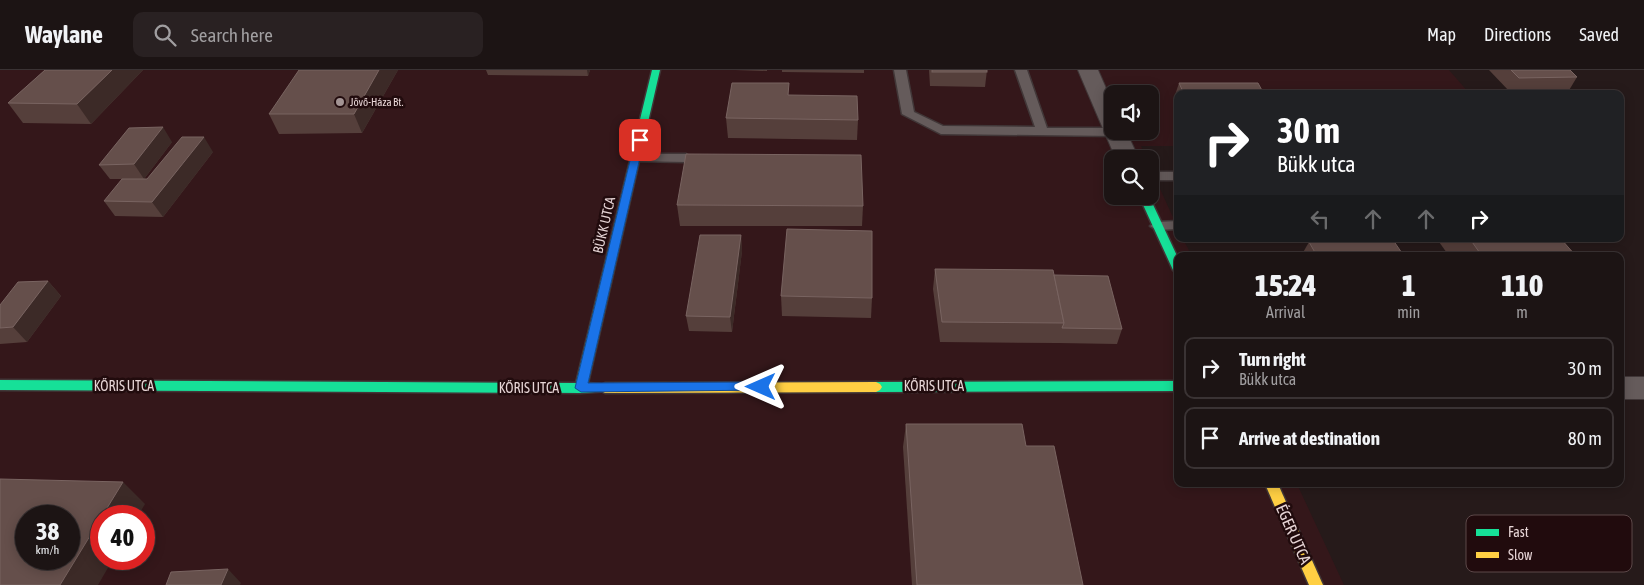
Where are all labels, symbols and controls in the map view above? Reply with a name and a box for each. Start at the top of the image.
search box [133,12,483,57]
text: Waylane [25,21,103,48]
icon: search [151,21,179,49]
text: Search here [191,24,273,46]
text: Map [1427,24,1456,45]
text: Directions [1484,24,1551,45]
text: Saved [1579,24,1619,45]
map controls [1104,85,1159,205]
button: sound [1104,85,1159,140]
marker: Jövő-Háza Bt. [334,96,346,108]
place label: Jövő-Háza Bt. [350,96,403,108]
icon: right [1194,110,1259,175]
text: 30 m [1277,110,1340,150]
pin [619,119,661,161]
icon: arrive [626,126,654,154]
button: search [1104,150,1159,205]
text: Bükk utca [1277,151,1356,177]
street label: BÜKK UTCA [590,195,618,255]
icon: left [1306,205,1334,233]
icon: ahead [1359,205,1387,233]
icon: ahead [1412,205,1440,233]
icon: right [1465,205,1493,233]
text: 15:24 [1255,268,1316,302]
text: 1 [1402,268,1416,302]
text: 110 [1501,268,1543,302]
text: Arrival [1266,303,1305,321]
text: min [1397,303,1420,321]
text: m [1516,303,1528,321]
text: Turn right [1239,348,1306,370]
icon: right [1196,354,1224,382]
text: 30 m [1568,357,1602,379]
position arrow [734,360,786,412]
text: Bükk utca [1239,370,1296,388]
street label: KŐRIS UTCA [94,378,154,394]
street label: KŐRIS UTCA [904,378,964,394]
street label: KŐRIS UTCA [499,380,559,396]
icon: arrive [1196,424,1224,452]
text: Arrive at destination [1239,427,1380,449]
text: 80 m [1568,427,1602,449]
street label: ÉGER UTCA [1273,501,1315,567]
speed limit sign: 40 [90,505,155,570]
legend [1466,515,1632,572]
text: 38 [36,517,59,545]
text: Fast [1508,524,1529,540]
text: km/h [36,543,59,557]
text: Slow [1508,547,1533,563]

